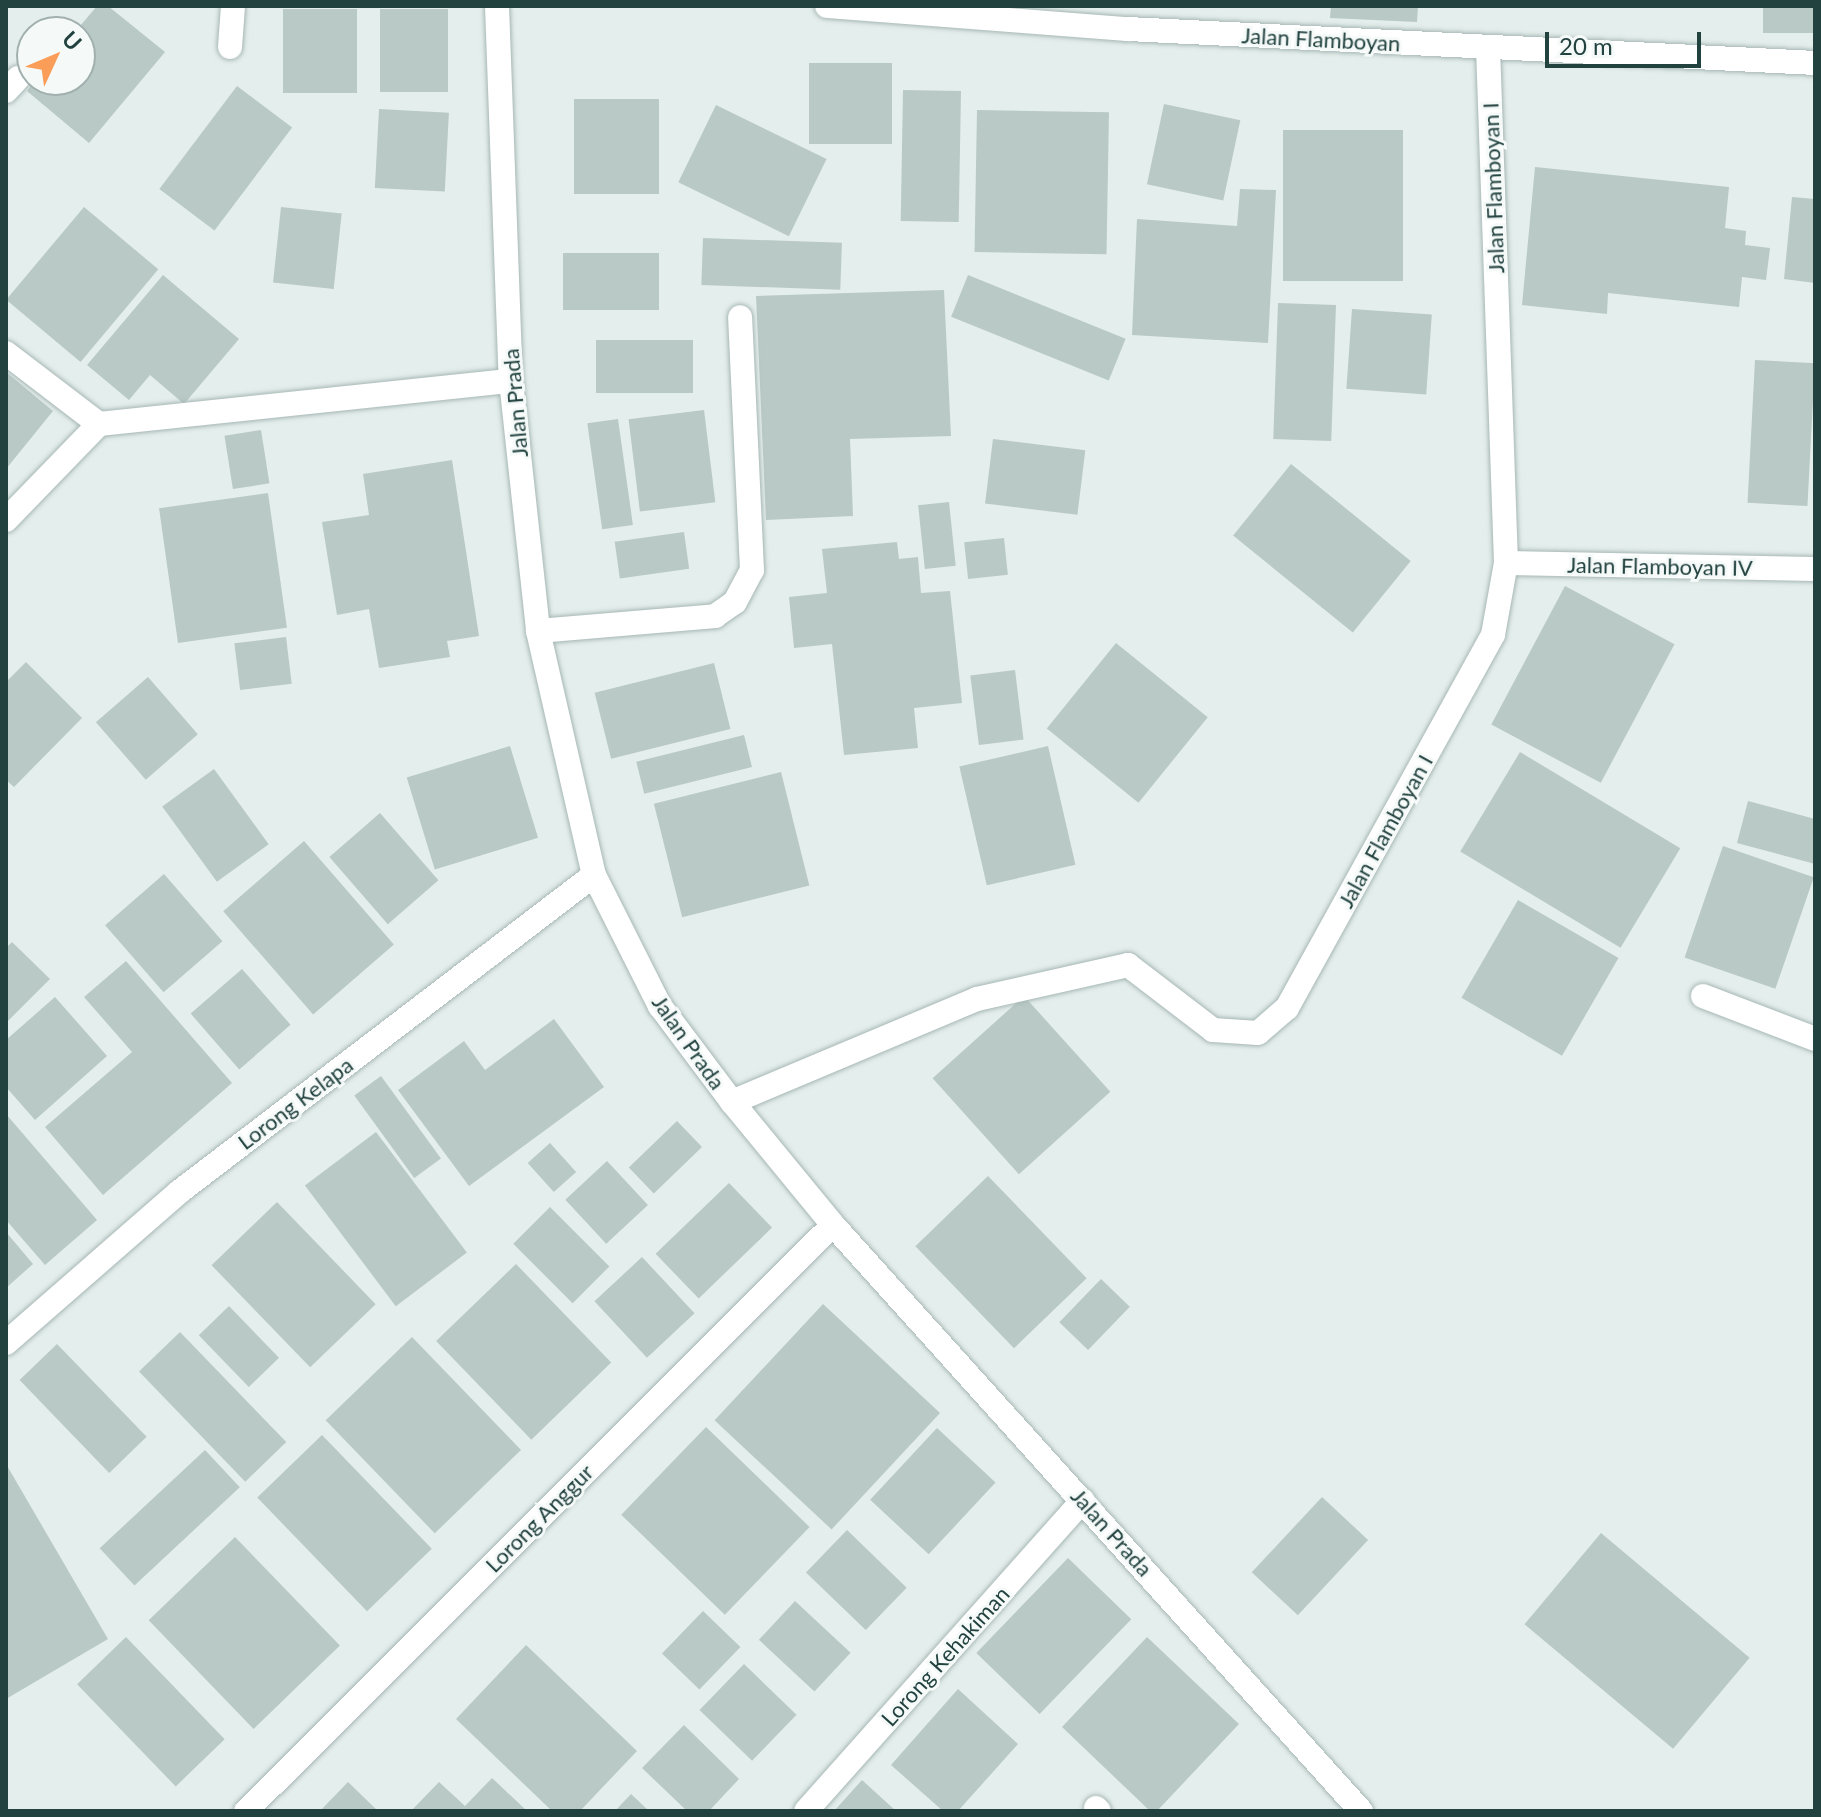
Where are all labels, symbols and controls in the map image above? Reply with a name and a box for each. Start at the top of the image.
north arrow [16,16,96,96]
scale bar [1549,16,1705,66]
street label: Jalan Flamboyan [1241,22,1401,56]
text: U [57,25,88,56]
text: 20 m [1559,31,1613,60]
street label: Jalan Flamboyan I [1477,102,1509,274]
street label: Jalan Prada [497,348,533,458]
street label: Jalan Flamboyan IV [1567,551,1753,581]
street label: Jalan Flamboyan I [1332,750,1438,912]
street label: Jalan Prada [647,990,731,1094]
street label: Lorong Kelapa [232,1051,358,1155]
street label: Lorong Anggur [479,1458,599,1578]
street label: Jalan Prada [1066,1483,1158,1581]
street label: Lorong Kehakiman [875,1581,1015,1731]

